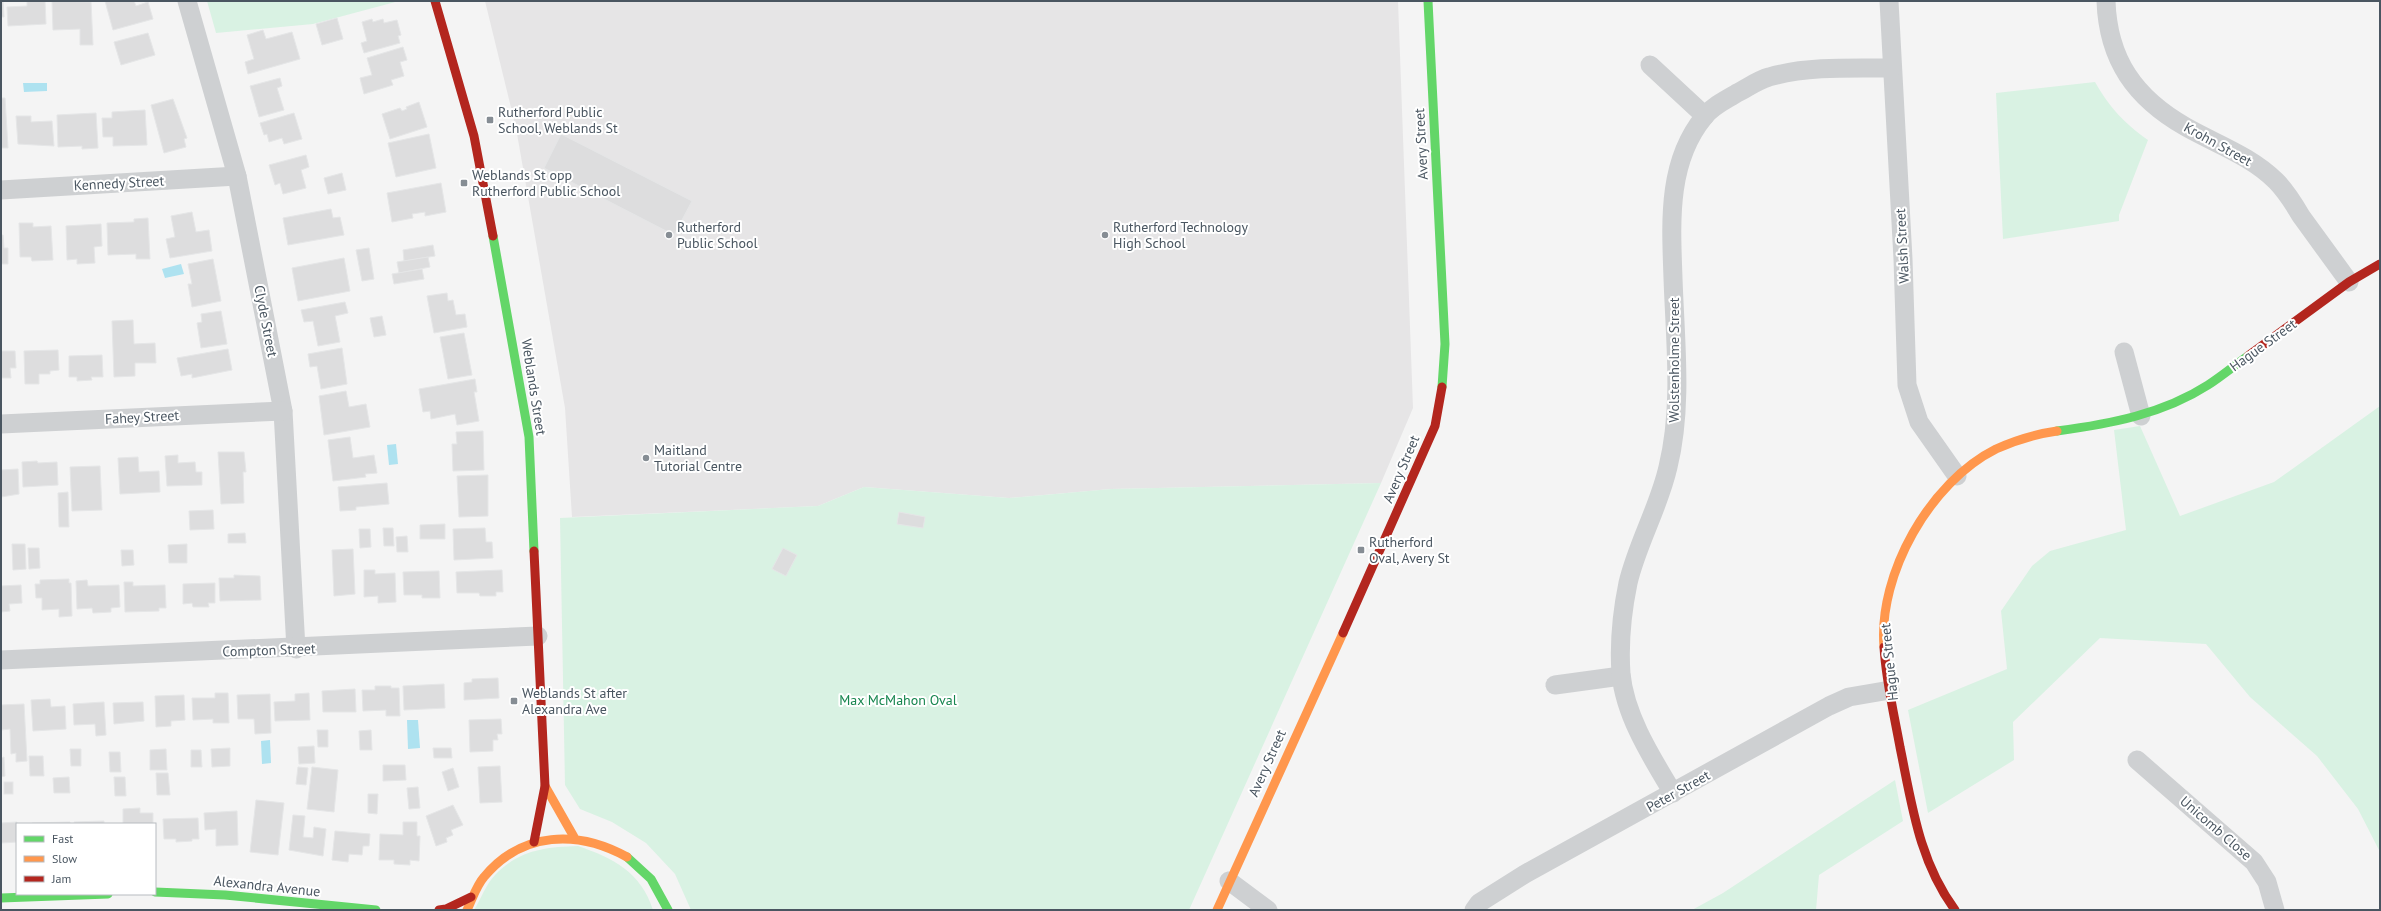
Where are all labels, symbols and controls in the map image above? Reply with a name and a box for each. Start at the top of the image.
place label: Rutherford Public School, Weblands St [498,103,618,137]
street label: Avery Street [1410,107,1432,180]
marker: Rutherford Public School, Weblands St [485,115,495,125]
street label: Krohn Street [2181,118,2255,170]
place label: Weblands St opp Rutherford Public School [472,166,620,200]
street label: Kennedy Street [73,172,165,194]
marker: Weblands St opp Rutherford Public School [459,178,469,188]
street label: Walsh Street [1891,208,1913,284]
place label: Rutherford Public School [677,218,758,252]
place label: Rutherford Technology High School [1113,218,1249,252]
marker: Rutherford Public School [664,230,674,240]
marker: Rutherford Technology High School [1100,230,1110,240]
street label: Clyde Street [250,284,282,359]
street label: Wolstenholme Street [1665,297,1683,423]
street label: Hague Street [2226,315,2300,375]
street label: Weblands Street [518,338,551,437]
street label: Fahey Street [104,406,180,428]
street label: Avery Street [1379,432,1423,506]
place label: Maitland Tutorial Centre [654,441,742,475]
marker: Maitland Tutorial Centre [641,453,651,463]
place label: Rutherford Oval, Avery St [1369,533,1450,567]
marker: Rutherford Oval, Avery St [1356,545,1366,555]
street label: Hague Street [1876,622,1902,702]
street label: Compton Street [222,639,316,661]
place label: Weblands St after Alexandra Ave [522,684,627,718]
park label: Max McMahon Oval [839,691,957,709]
marker: Weblands St after Alexandra Ave [509,696,519,706]
street label: Avery Street [1244,726,1290,799]
street label: Peter Street [1643,766,1713,816]
street label: Unicomb Close [2176,792,2256,864]
legend [16,823,156,895]
text: Fast [52,831,73,846]
text: Slow [52,851,77,866]
text: Jam [51,871,71,886]
street label: Alexandra Avenue [213,871,321,901]

